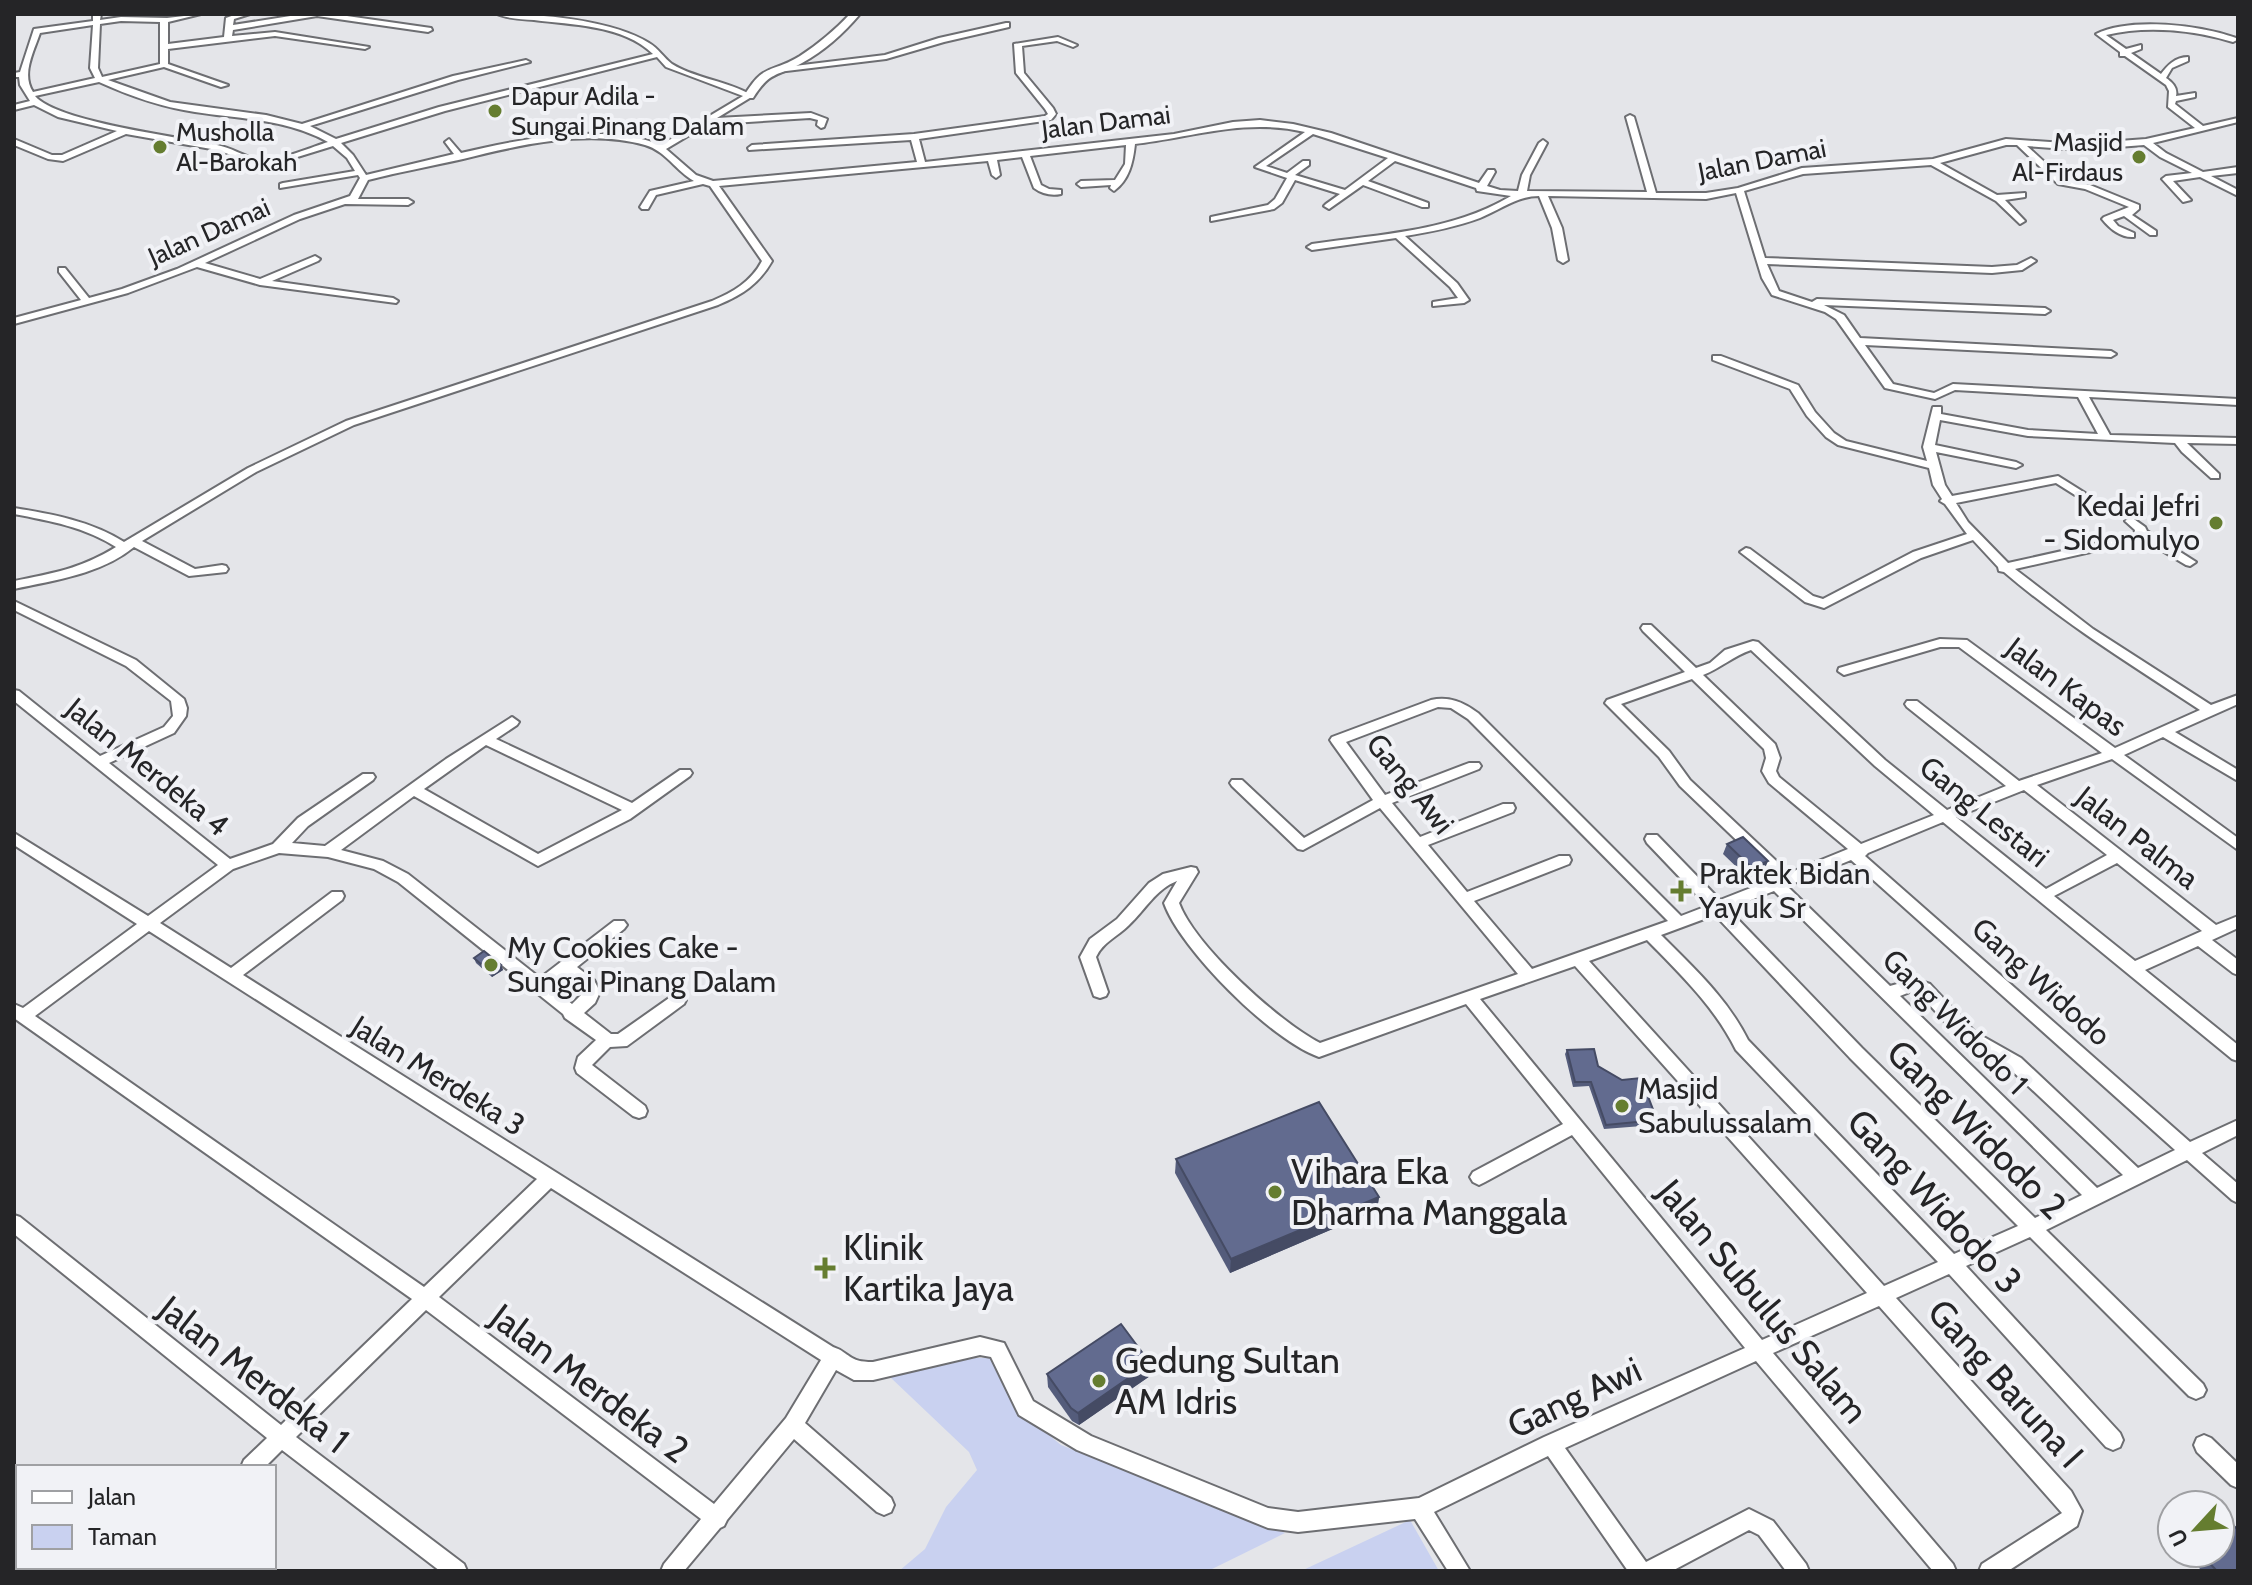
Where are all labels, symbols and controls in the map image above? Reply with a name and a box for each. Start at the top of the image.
place label: Dapur Adila - Sungai Pinang Dalam [511,80,744,142]
street label: Jalan Damai [1039,98,1172,146]
marker: Dapur Adila - Sungai Pinang Dalam [486,102,504,120]
place label: Musholla Al-Barokah [176,116,297,178]
place label: Masjid Al-Firdaus [2012,126,2123,188]
street label: Jalan Damai [1694,132,1829,188]
marker: Musholla Al-Barokah [151,138,169,156]
marker: Masjid Al-Firdaus [2130,148,2148,166]
street label: Jalan Damai [142,191,275,273]
place label: Kedai Jefri - Sidomulyo [2043,487,2200,558]
marker: Kedai Jefri - Sidomulyo [2207,514,2225,532]
street label: Jalan Kapas [1998,629,2134,744]
street label: Jalan Merdeka 4 [58,689,236,844]
street label: Gang Awi [1359,726,1462,841]
street label: Gang Lestari [1912,748,2057,875]
street label: Jalan Palma [2068,778,2207,897]
place label: Praktek Bidan Yayuk Sr [1698,855,1870,926]
marker: Praktek Bidan Yayuk Sr [1670,880,1692,902]
street label: Gang Widodo [1964,910,2118,1054]
place label: My Cookies Cake - Sungai Pinang Dalam [507,929,776,1000]
street label: Gang Widodo 1 [1875,941,2036,1102]
marker: My Cookies Cake - Sungai Pinang Dalam [482,956,500,974]
street label: Jalan Merdeka 3 [344,1007,532,1144]
street label: Gang Widodo 2 [1878,1030,2076,1228]
place label: Masjid Sabulussalam [1638,1070,1812,1141]
marker: Masjid Sabulussalam [1613,1097,1631,1115]
street label: Gang Widodo 3 [1838,1100,2032,1302]
place label: Vihara Eka Dharma Manggala [1291,1149,1567,1234]
street label: Jalan Subulus Salam [1648,1169,1878,1432]
marker: Vihara Eka Dharma Manggala [1266,1183,1284,1201]
place label: Klinik Kartika Jaya [843,1225,1014,1310]
marker: Klinik Kartika Jaya [814,1257,836,1279]
street label: Jalan Merdeka 1 [149,1285,358,1462]
street label: Gang Baruna I [1919,1290,2093,1476]
street label: Jalan Merdeka 2 [481,1294,698,1472]
place label: Gedung Sultan AM Idris [1115,1338,1340,1423]
street label: Gang Awi [1500,1347,1648,1447]
marker: Gedung Sultan AM Idris [1090,1372,1108,1390]
legend [16,1465,276,1569]
text: Jalan [87,1482,136,1511]
north arrow [2156,1489,2236,1569]
text: Taman [88,1522,157,1551]
text: U [2163,1525,2194,1551]

